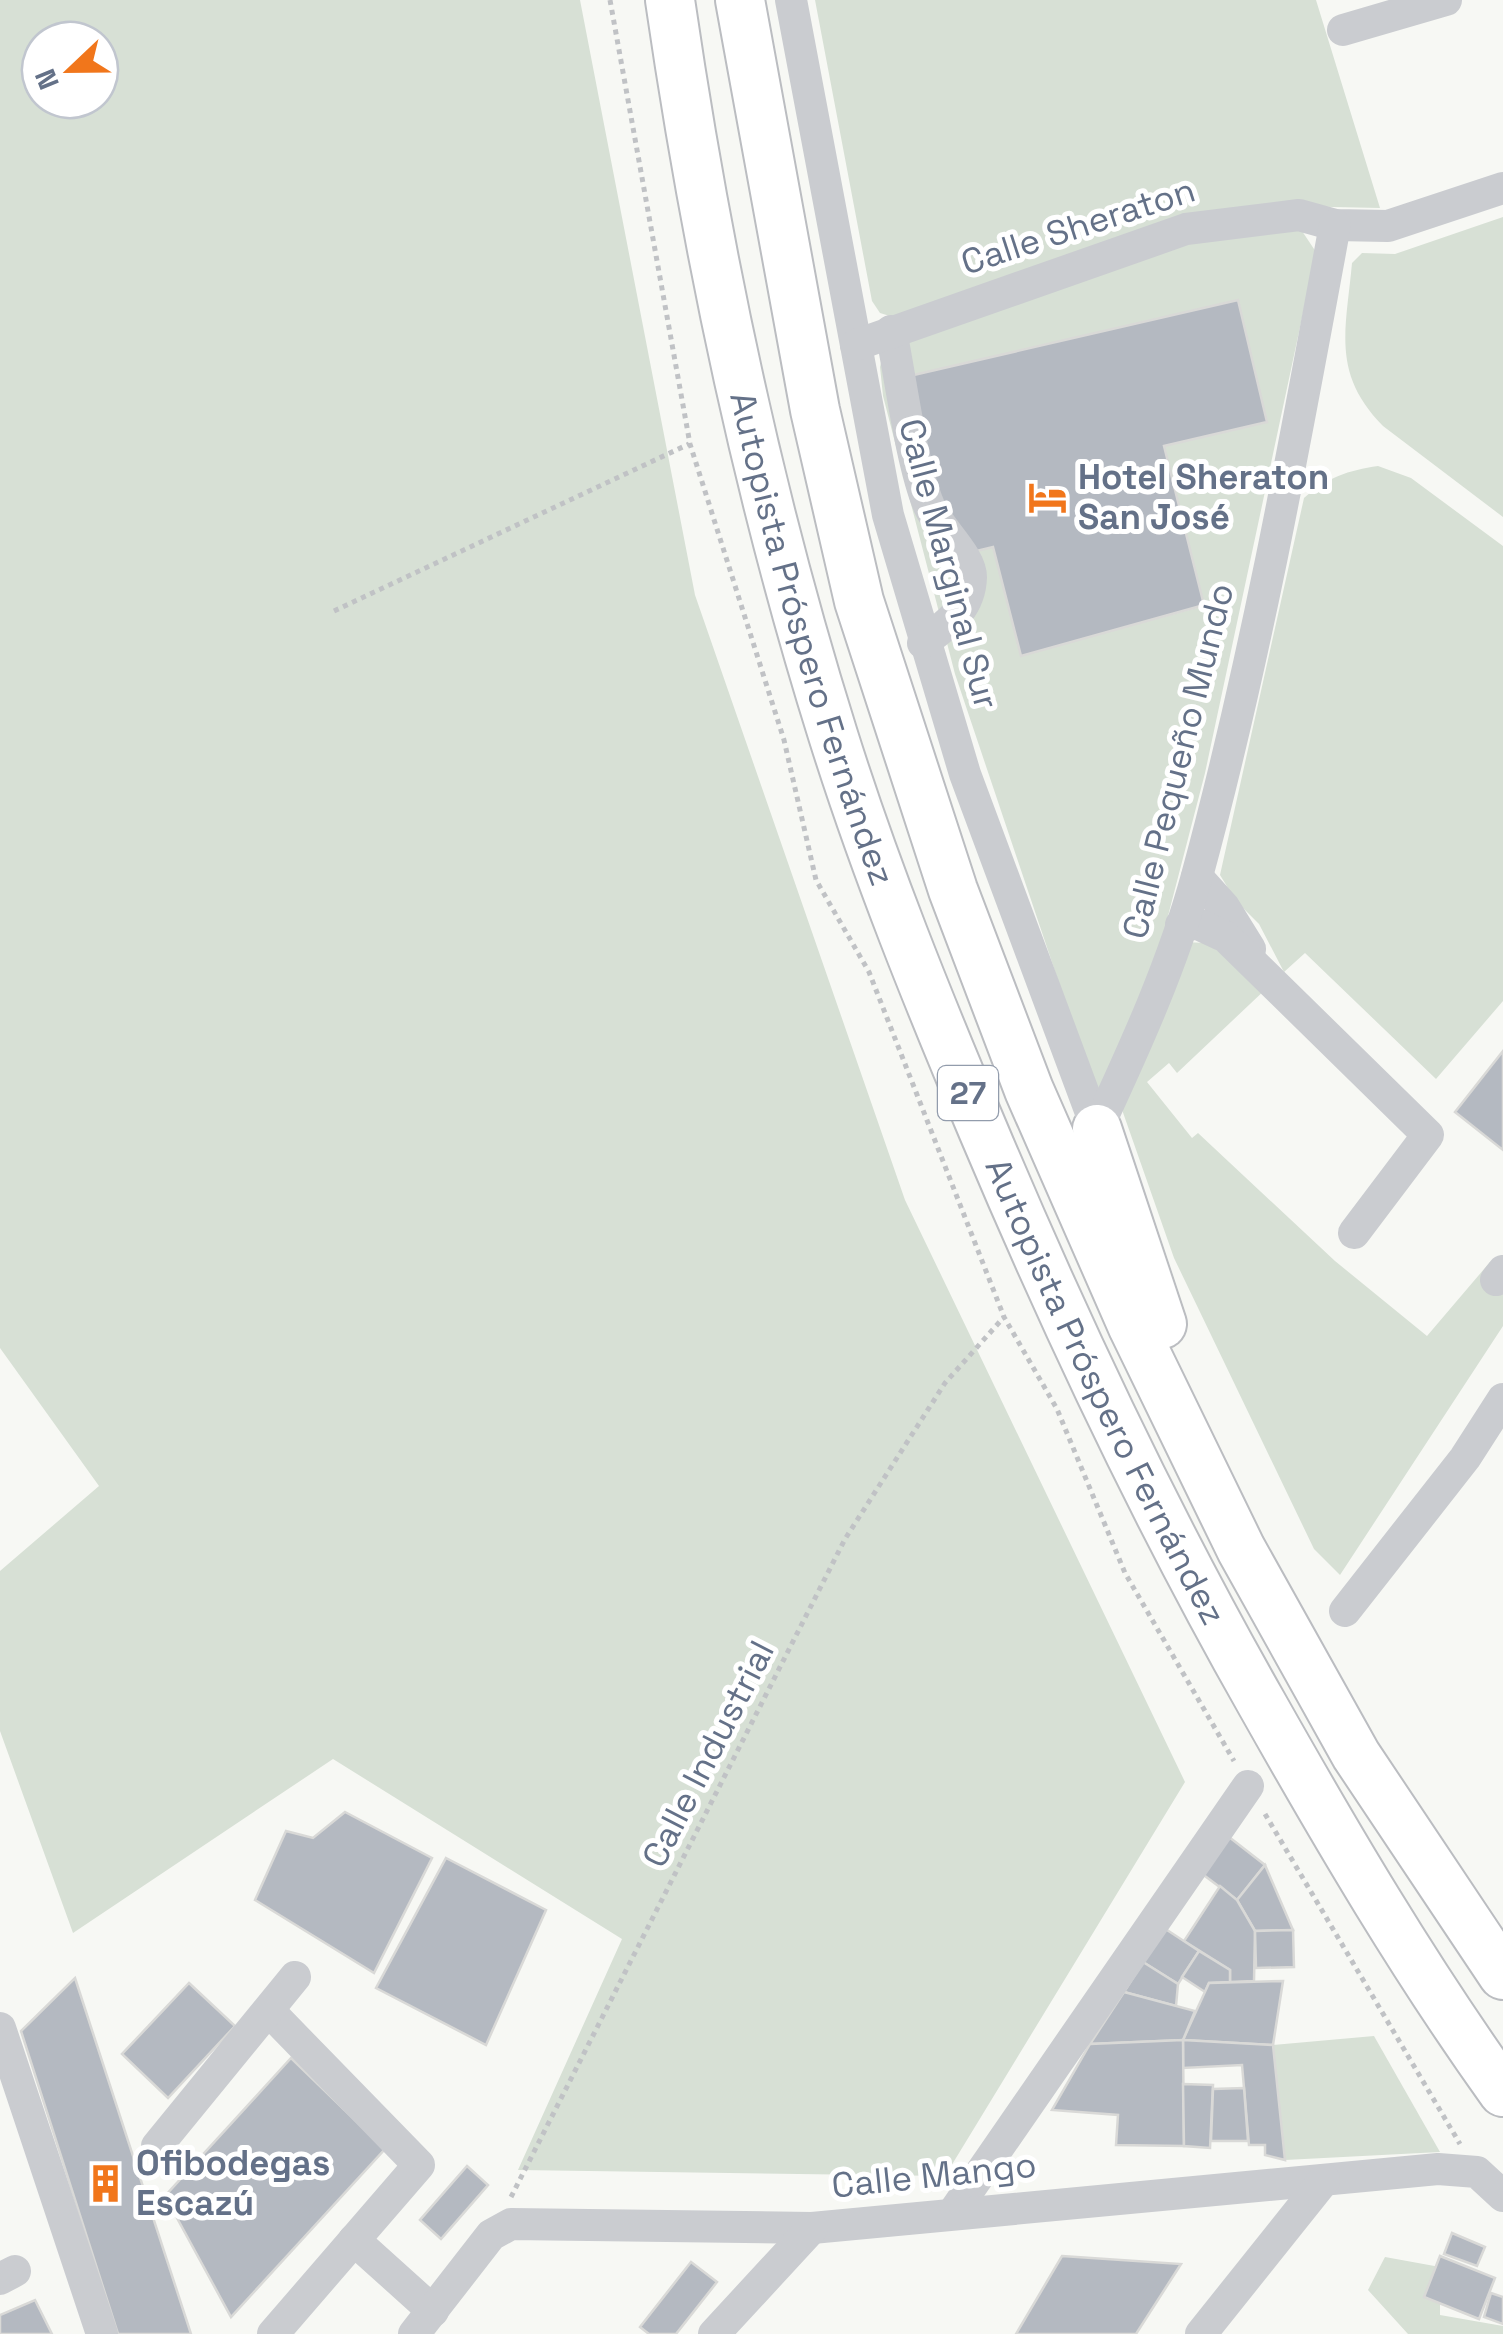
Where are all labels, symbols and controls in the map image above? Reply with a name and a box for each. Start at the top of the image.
north arrow [20,20,120,120]
text: N [27,64,67,95]
street label: Calle Sheraton [956,167,1200,285]
street label: Autopista Próspero Fernández [720,388,905,891]
street label: Calle Marginal Sur [889,414,1009,714]
place label: Hotel Sheraton San José [1078,455,1329,539]
hotel icon: Hotel Sheraton San José [1027,476,1069,518]
street label: Calle Pequeño Mundo [1113,579,1243,943]
road number: 27 [938,1066,998,1120]
street label: Autopista Próspero Fernández [976,1152,1236,1632]
street label: Calle Industrial [632,1634,784,1874]
place label: Ofibodegas Escazú [136,2141,330,2225]
street label: Calle Mango [830,2142,1038,2208]
building icon: Ofibodegas Escazú [85,2162,127,2204]

